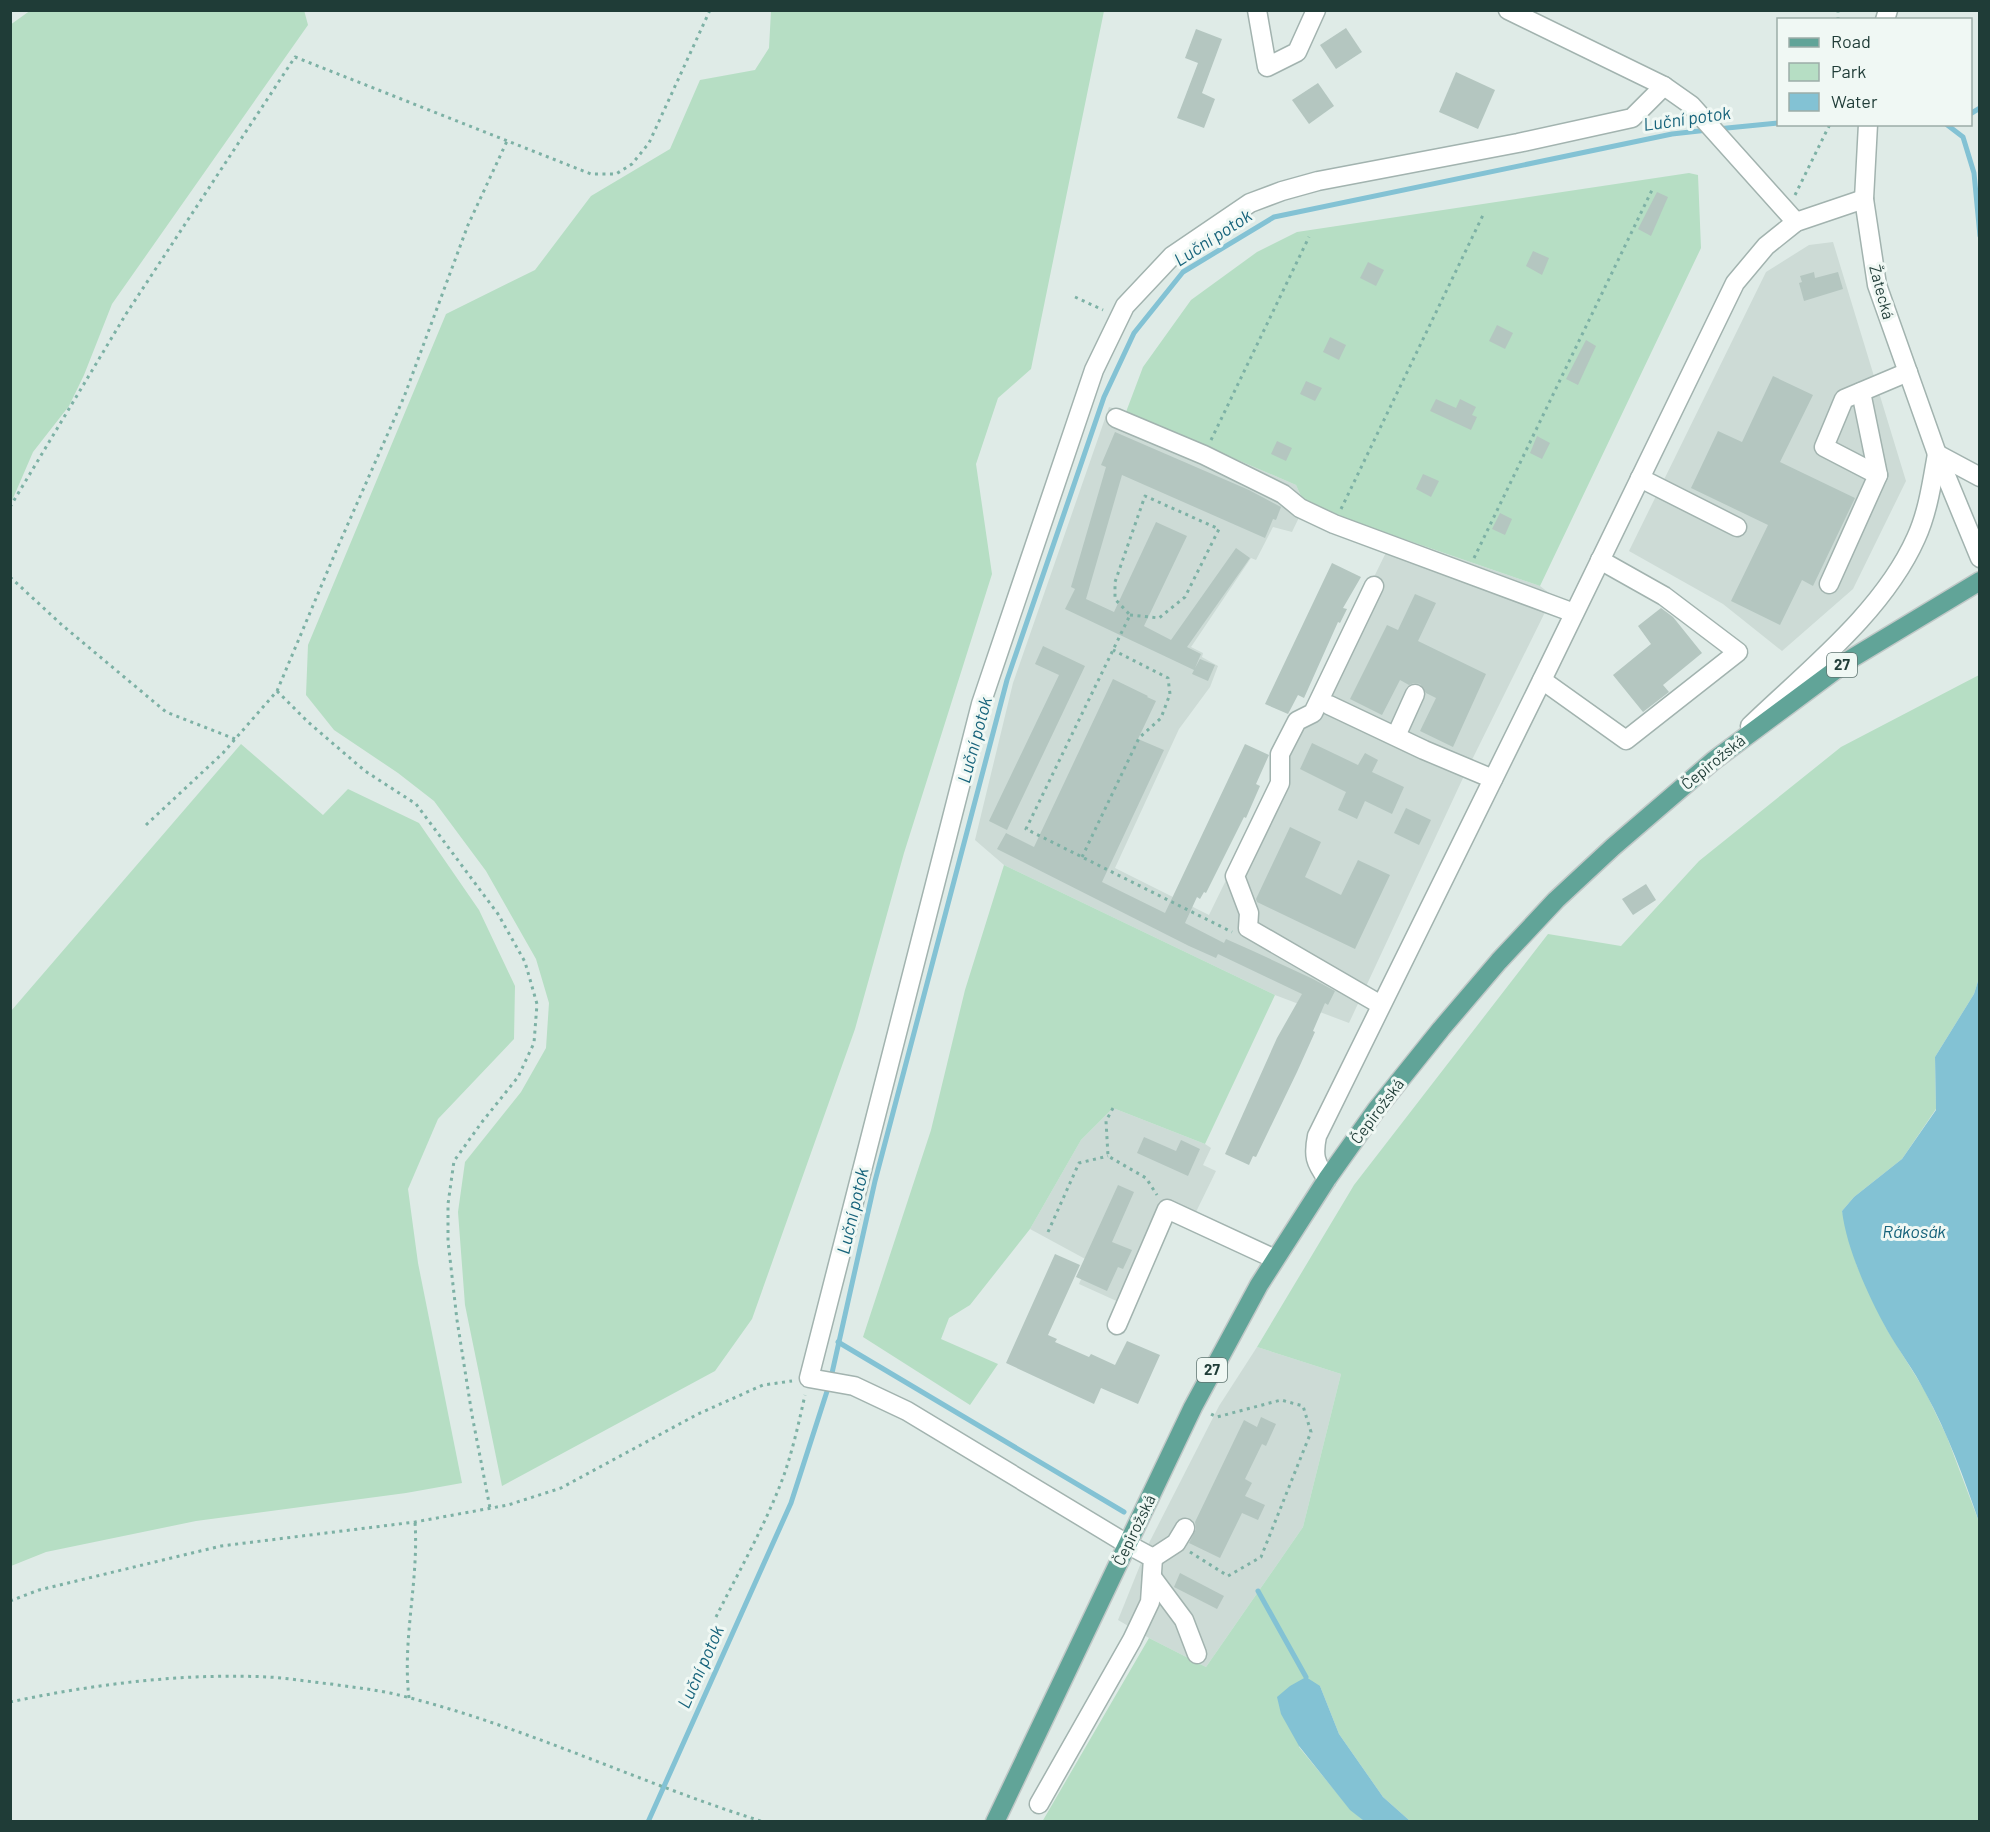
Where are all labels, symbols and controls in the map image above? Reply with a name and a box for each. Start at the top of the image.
legend [1777,18,1972,126]
text: Road [1831,30,1871,52]
text: Park [1831,60,1866,82]
text: Water [1831,90,1878,112]
water label: Luční potok [1642,101,1732,135]
water label: Luční potok [1169,204,1256,270]
street label: Žatecká [1866,263,1899,321]
road number: 27 [1827,653,1857,677]
water label: Luční potok [952,694,996,785]
street label: Čepirožská [1677,730,1748,793]
street label: Čepirožská [1346,1074,1407,1147]
water label: Luční potok [831,1165,873,1256]
water label: Rákosák [1882,1220,1946,1242]
road number: 27 [1197,1358,1227,1382]
street label: Čepirožská [1108,1491,1159,1568]
water label: Luční potok [672,1622,728,1711]

